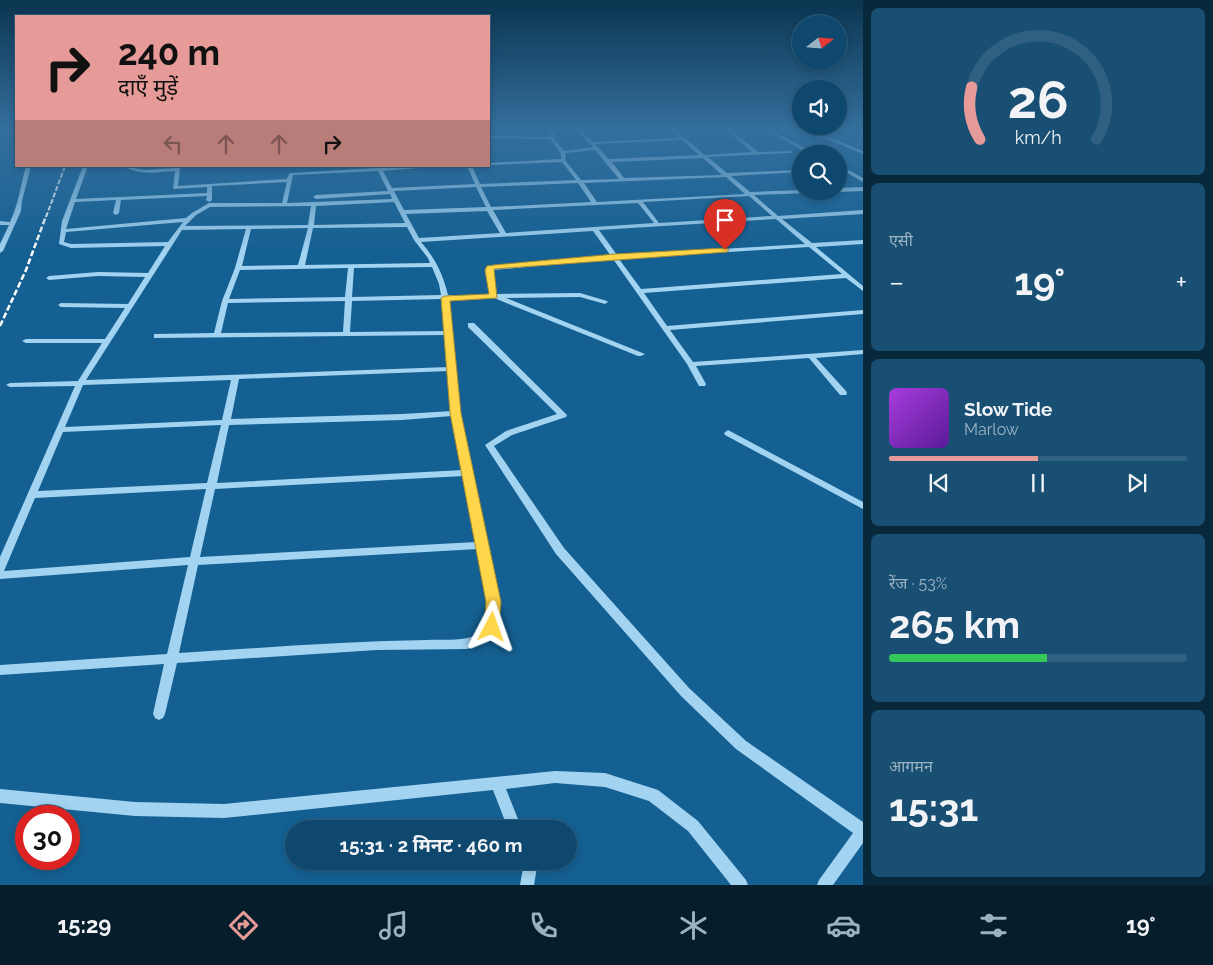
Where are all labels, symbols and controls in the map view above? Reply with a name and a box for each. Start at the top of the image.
north arrow [792,15,848,70]
map controls [792,15,847,200]
text: 240 m [118,32,220,73]
icon: right [35,35,100,100]
text: 26 [1008,69,1068,130]
text: दाएँ मुड़ें [118,74,178,100]
button: sound [792,80,847,135]
text: km/h [1014,127,1062,148]
icon: left [159,130,187,158]
icon: ahead [212,130,240,158]
icon: ahead [265,130,293,158]
icon: right [318,130,346,158]
button: search [792,145,847,200]
pin [704,199,746,250]
icon: arrive [711,206,739,234]
text: एसी [889,231,913,250]
text: 19° [1014,259,1065,304]
text: − [889,266,904,299]
text: + [1175,266,1187,299]
text: Slow Tide [964,398,1053,420]
text: Marlow [964,420,1019,439]
icon: previous [925,469,953,497]
icon: pause [1024,469,1052,497]
icon: next [1123,469,1151,497]
text: रेंज · 53% [889,574,947,593]
position arrow [465,600,517,652]
text: 265 km [889,602,1020,647]
text: आगमन [889,757,933,776]
text: 15:31 [889,785,978,830]
speed limit sign: 30 [15,805,80,870]
text: 15:31 · 2 मिनट · 460 m [340,834,522,856]
icon: directions [226,908,261,943]
icon: music [376,908,411,943]
icon: phone [526,908,561,943]
icon: climate [676,908,711,943]
icon: car [826,908,861,943]
icon: filters [976,908,1011,943]
text: 15:29 [57,912,111,938]
text: 19° [1126,912,1155,938]

